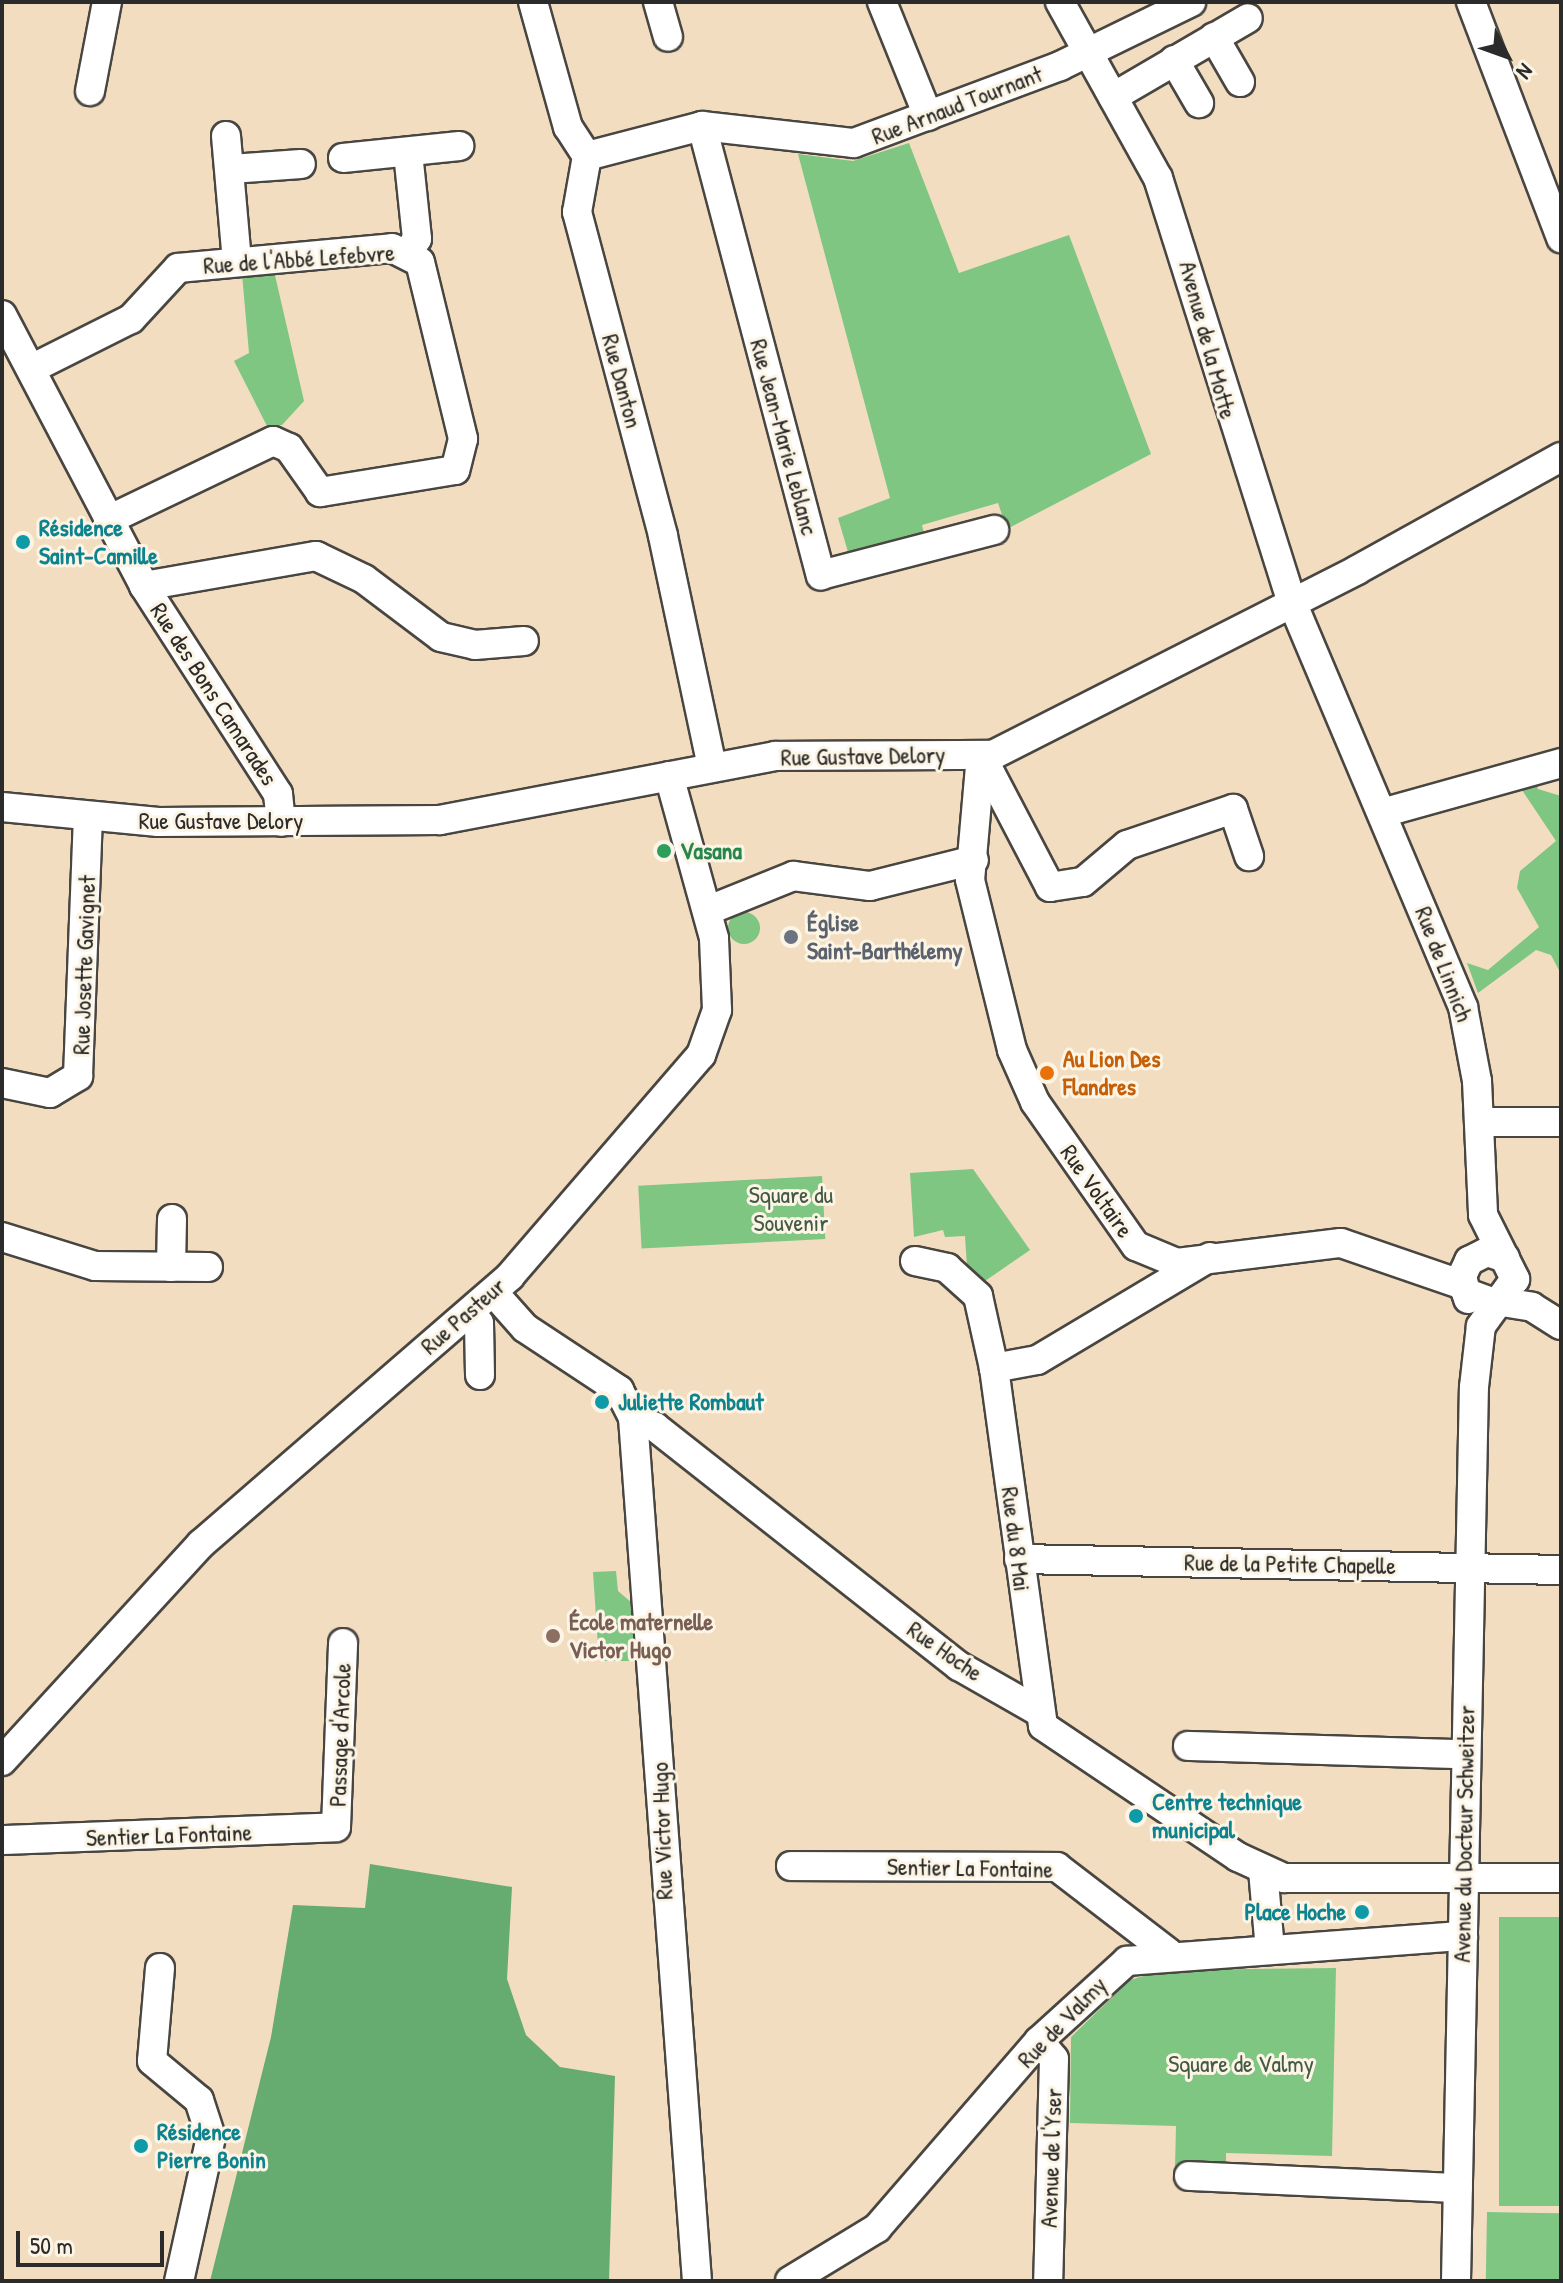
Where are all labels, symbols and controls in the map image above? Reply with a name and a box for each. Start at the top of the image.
north arrow [1467,16,1547,96]
text: N [1510,57,1540,86]
street label: Rue Arnaud Tournant [868,59,1046,151]
street label: Rue de l'Abbé Lefebvre [202,238,396,280]
street label: Avenue de la Motte [1173,258,1243,422]
street label: Rue Danton [596,331,648,431]
street label: Rue Jean-Marie Leblanc [744,336,824,538]
place label: Résidence Saint-Camille [39,514,158,570]
marker: Résidence Saint-Camille [14,533,32,551]
street label: Rue des Bons Camarades [144,597,284,791]
street label: Rue Gustave Delory [780,740,946,772]
street label: Rue Gustave Delory [139,807,303,835]
place label: Vasana [680,837,742,865]
marker: Vasana [655,842,673,860]
street label: Rue Josette Gavignet [66,875,102,1055]
street label: Rue de Linnich [1409,902,1479,1026]
place label: Église Saint-Barthélemy [807,909,963,965]
marker: Église Saint-Barthélemy [782,928,800,946]
place label: Au Lion Des Flandres [1063,1045,1160,1101]
marker: Au Lion Des Flandres [1038,1064,1056,1082]
street label: Rue Voltaire [1055,1139,1139,1243]
park label: Square du Souvenir [749,1181,833,1237]
street label: Rue Pasteur [415,1272,511,1360]
place label: Juliette Rombaut [618,1388,763,1416]
marker: Juliette Rombaut [593,1393,611,1411]
street label: Rue du 8 Mai [995,1485,1037,1593]
street label: Rue de la Petite Chapelle [1184,1548,1396,1580]
place label: École maternelle Victor Hugo [569,1608,713,1664]
street label: Rue Hoche [902,1615,988,1687]
marker: École maternelle Victor Hugo [544,1627,562,1645]
street label: Passage d'Arcole [323,1663,357,1807]
street label: Avenue du Docteur Schweitzer [1447,1705,1481,1963]
street label: Rue Victor Hugo [645,1762,679,1900]
place label: Centre technique municipal [1152,1788,1302,1844]
marker: Centre technique municipal [1127,1807,1145,1825]
street label: Sentier La Fontaine [85,1818,253,1852]
street label: Sentier La Fontaine [887,1852,1053,1884]
place label: Place Hoche [1244,1898,1346,1926]
marker: Place Hoche [1353,1903,1371,1921]
street label: Rue de Valmy [1011,1970,1113,2074]
park label: Square de Valmy [1168,2050,1314,2078]
street label: Avenue de l'Yser [1034,2088,1068,2228]
place label: Résidence Pierre Bonin [157,2118,266,2174]
marker: Résidence Pierre Bonin [132,2137,150,2155]
scale bar [20,2215,168,2265]
text: 50 m [30,2229,73,2261]

